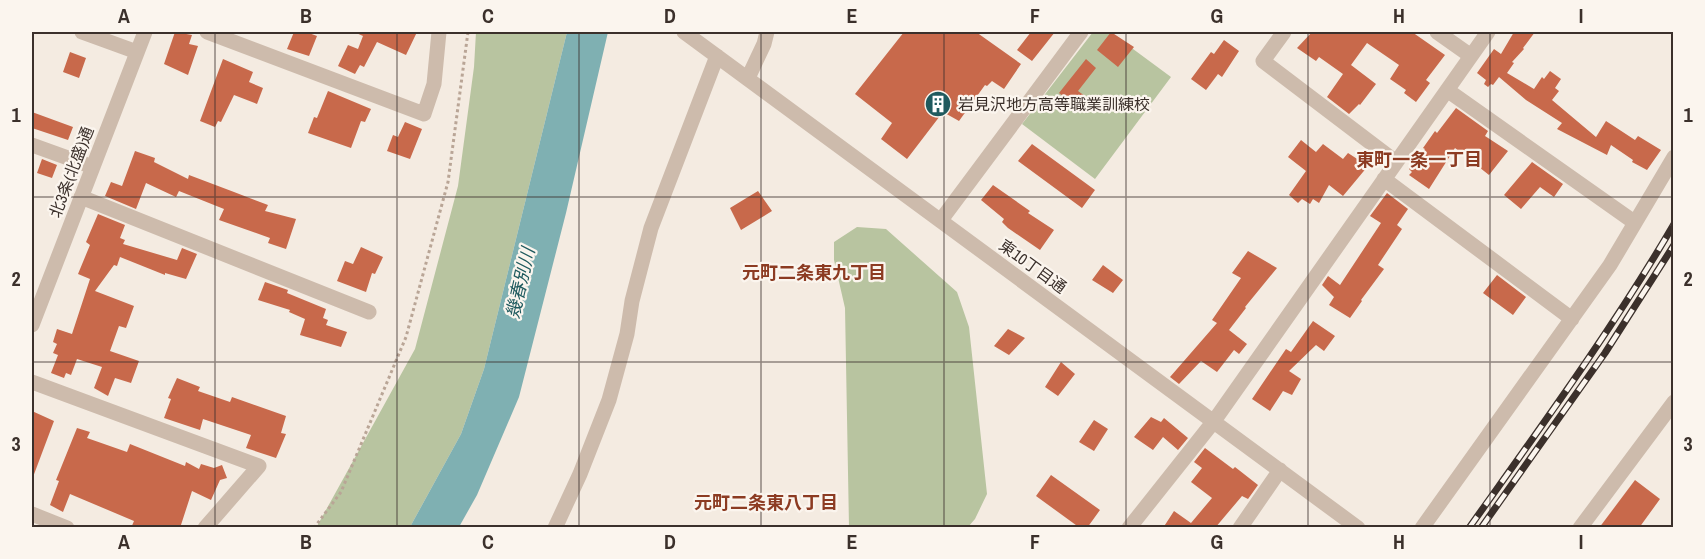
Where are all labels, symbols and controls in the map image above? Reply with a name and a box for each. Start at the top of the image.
text: A [118,2,130,29]
text: B [300,2,312,29]
text: C [482,2,494,29]
text: D [664,2,676,29]
text: E [847,2,858,29]
text: F [1030,2,1040,29]
text: G [1211,2,1223,29]
text: H [1393,2,1405,29]
text: I [1579,2,1583,29]
building icon: 岩見沢地方高等職業訓練校 [923,89,953,119]
place label: 岩見沢地方高等職業訓練校 [958,93,1150,115]
text: 1 [11,101,21,128]
text: 1 [1683,101,1693,128]
street label: 北3条(北盛)通 [44,123,98,221]
district label: 東町一条一丁目 [1356,147,1482,172]
street label: 東10丁目通 [995,234,1071,298]
water label: 幾春別川 [500,243,541,321]
district label: 元町二条東九丁目 [742,260,886,285]
text: 2 [11,265,21,292]
text: 2 [1683,265,1693,292]
text: 3 [11,430,21,457]
text: 3 [1683,430,1693,457]
district label: 元町二条東八丁目 [694,490,838,515]
text: A [118,528,130,555]
text: B [300,528,312,555]
text: C [482,528,494,555]
text: D [664,528,676,555]
text: E [847,528,858,555]
text: F [1030,528,1040,555]
text: G [1211,528,1223,555]
text: H [1393,528,1405,555]
text: I [1579,528,1583,555]

